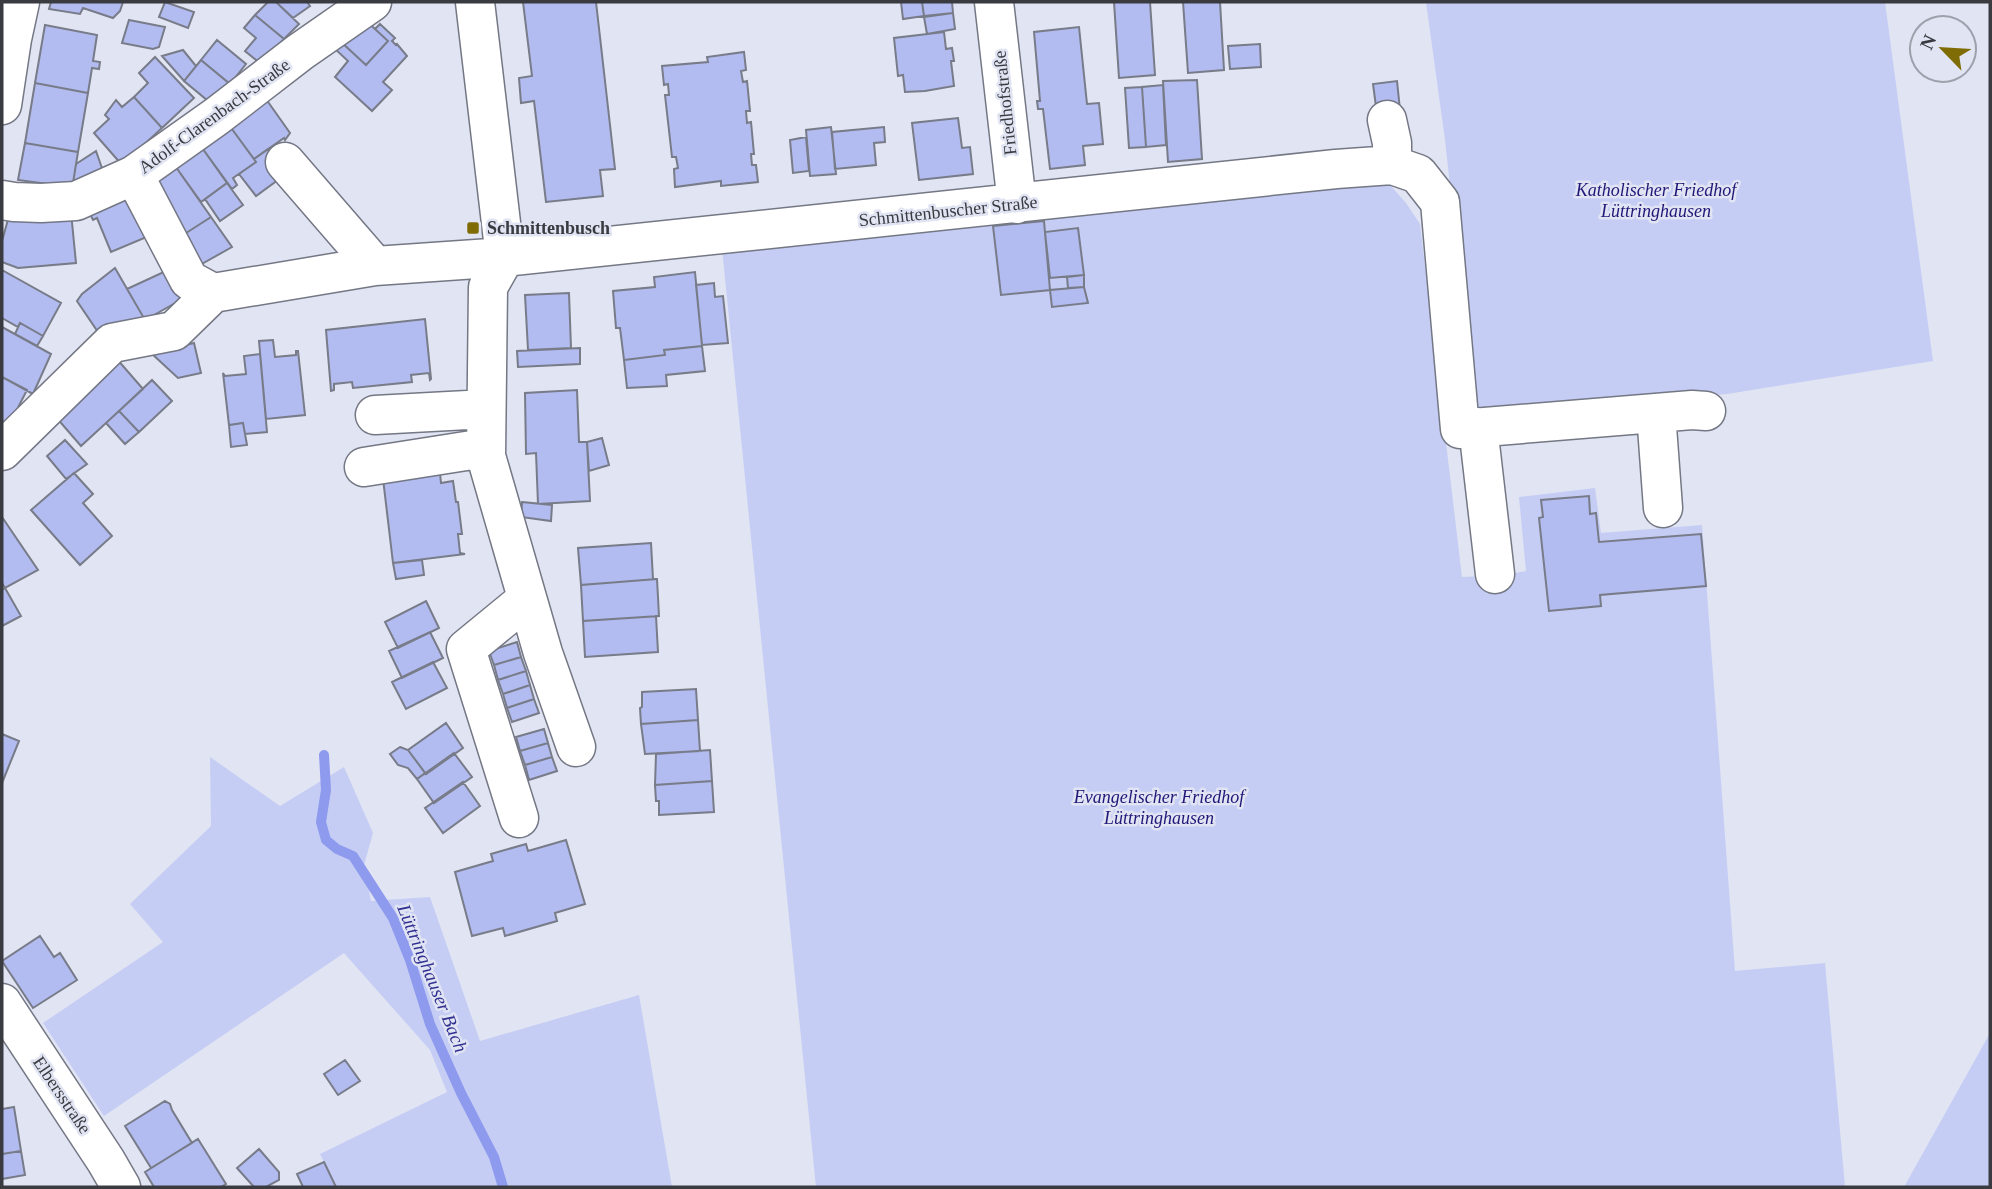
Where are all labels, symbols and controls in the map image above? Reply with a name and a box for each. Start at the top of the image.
north arrow [1908,14,1978,84]
text: N [1916,31,1941,53]
street label: Friedhofstraße [990,50,1020,156]
street label: Adolf-Clarenbach-Straße [135,54,293,178]
park label: Katholischer Friedhof Lüttringhausen [1575,180,1739,221]
street label: Schmittenbuscher Straße [858,192,1038,230]
place label: Schmittenbusch [487,218,610,238]
marker: Schmittenbusch [465,220,481,236]
park label: Evangelischer Friedhof Lüttringhausen [1073,787,1247,828]
water label: Lüttringhauser Bach [393,900,472,1055]
street label: Elbersstraße [29,1053,95,1137]

